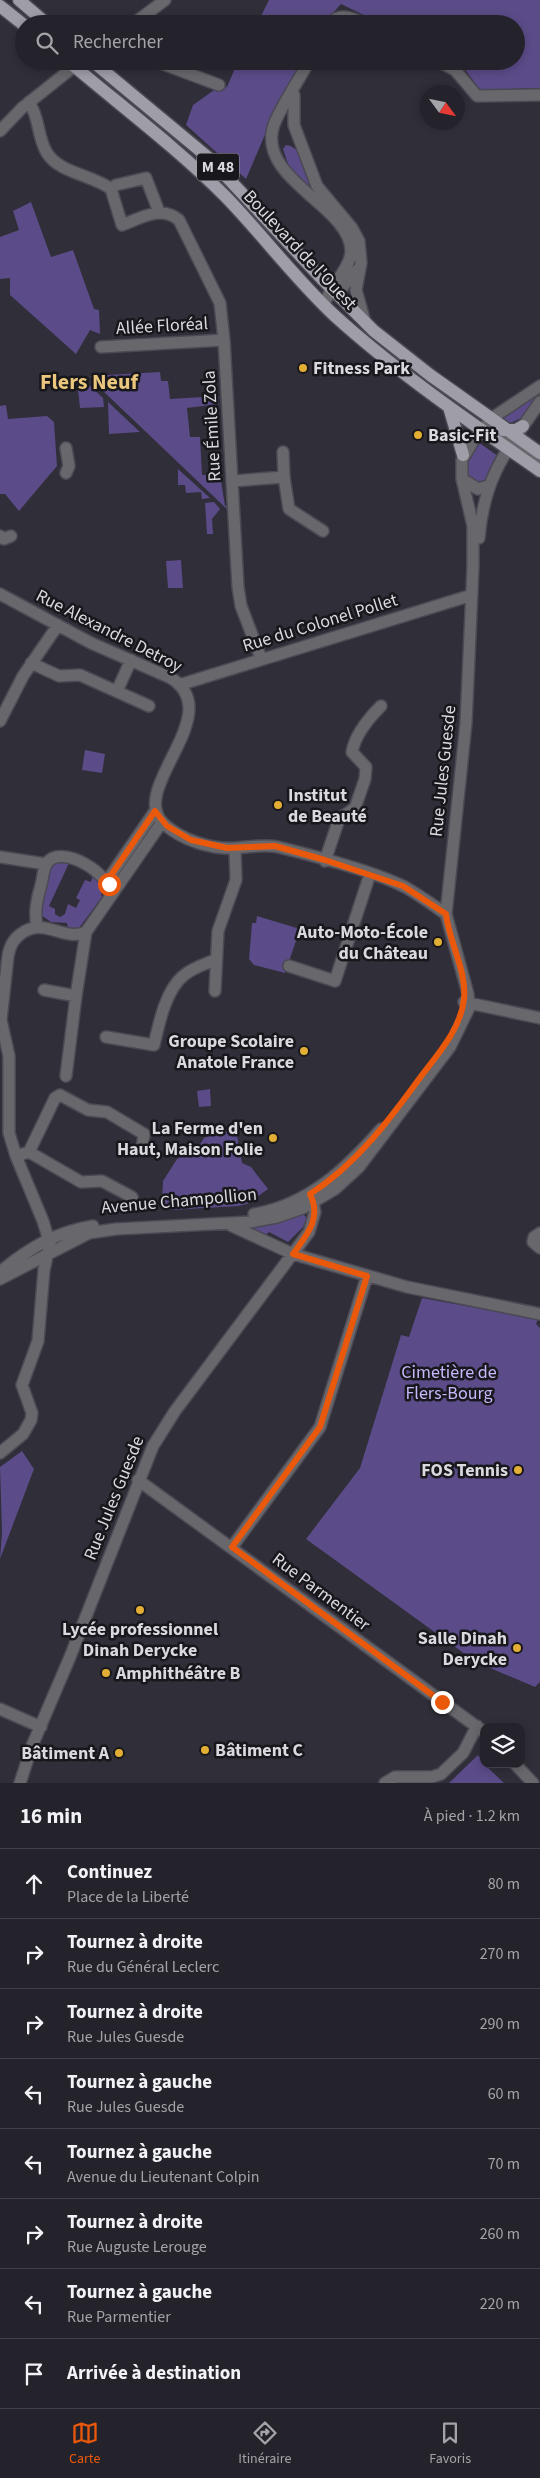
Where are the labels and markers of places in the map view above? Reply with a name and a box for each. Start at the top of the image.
place label: Fitness Park [313,356,410,381]
marker: Fitness Park [297,362,309,374]
place label: Basic-Fit [428,423,496,448]
marker: Basic-Fit [412,429,424,441]
place label: Institut de Beauté [288,783,367,829]
marker: Institut de Beauté [272,799,284,811]
place label: Auto-Moto-École du Château [296,920,428,966]
marker: Auto-Moto-École du Château [432,936,444,948]
place label: Groupe Scolaire Anatole France [168,1029,294,1075]
marker: Groupe Scolaire Anatole France [298,1045,310,1057]
place label: La Ferme d'en Haut, Maison Folie [117,1116,263,1162]
marker: La Ferme d'en Haut, Maison Folie [267,1132,279,1144]
place label: FOS Tennis [421,1458,508,1483]
marker: FOS Tennis [512,1464,524,1476]
marker: Lycée professionnel Dinah Derycke [134,1604,146,1616]
place label: Lycée professionnel Dinah Derycke [62,1617,218,1663]
place label: Salle Dinah Derycke [418,1626,507,1672]
marker: Salle Dinah Derycke [511,1642,523,1654]
place label: Amphithéâtre B [115,1661,241,1686]
marker: Amphithéâtre B [100,1667,112,1679]
place label: Bâtiment C [215,1738,303,1763]
place label: Bâtiment A [21,1741,110,1766]
marker: Bâtiment C [199,1744,211,1756]
marker: Bâtiment A [113,1747,125,1759]

